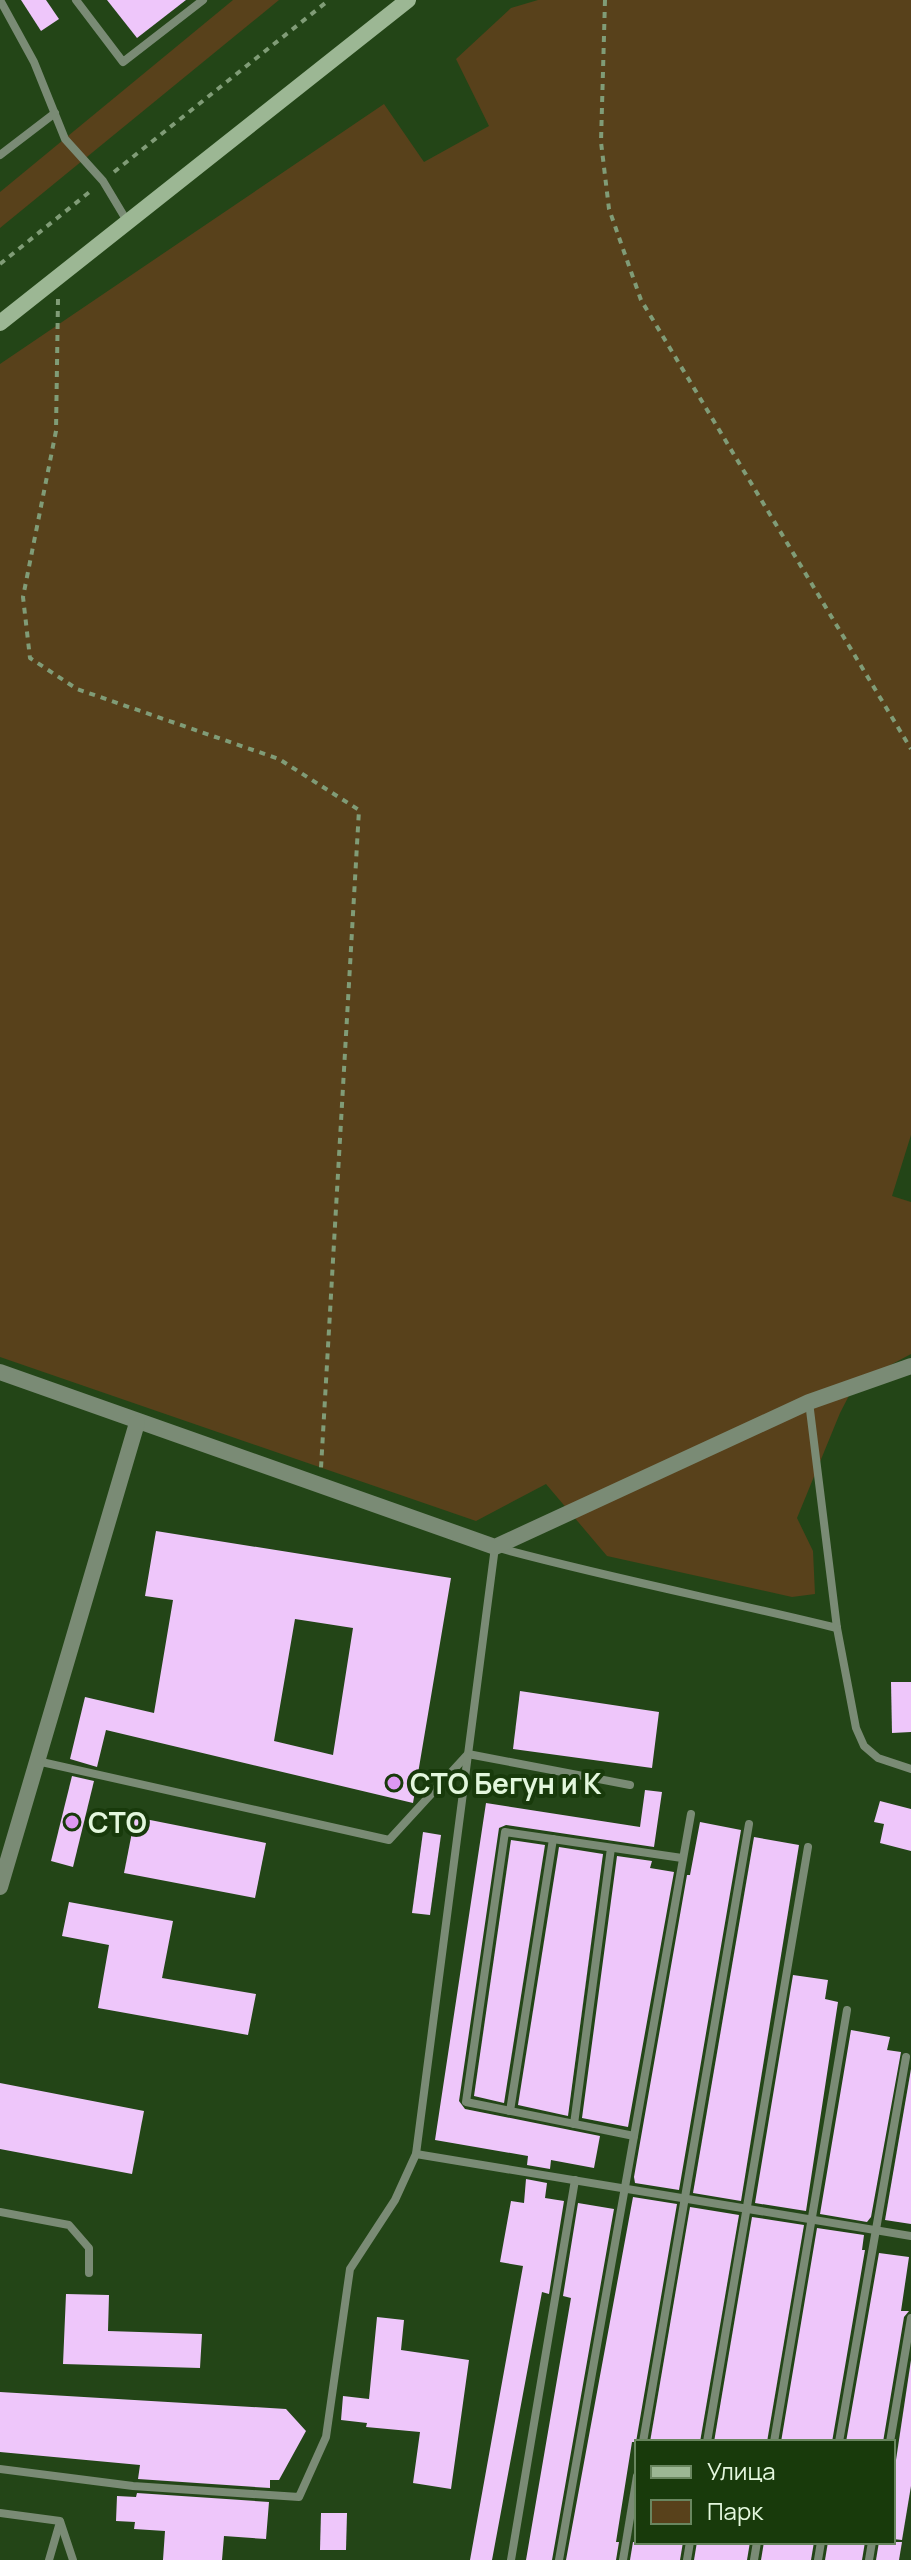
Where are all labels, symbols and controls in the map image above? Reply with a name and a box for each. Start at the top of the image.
place label: СТО Бегун и К [410,1764,602,1802]
marker: СТО Бегун и К [385,1774,403,1792]
place label: СТО [88,1803,147,1841]
marker: СТО [63,1813,81,1831]
legend [635,2440,895,2544]
text: Улица [707,2454,776,2487]
text: Парк [707,2494,764,2527]

